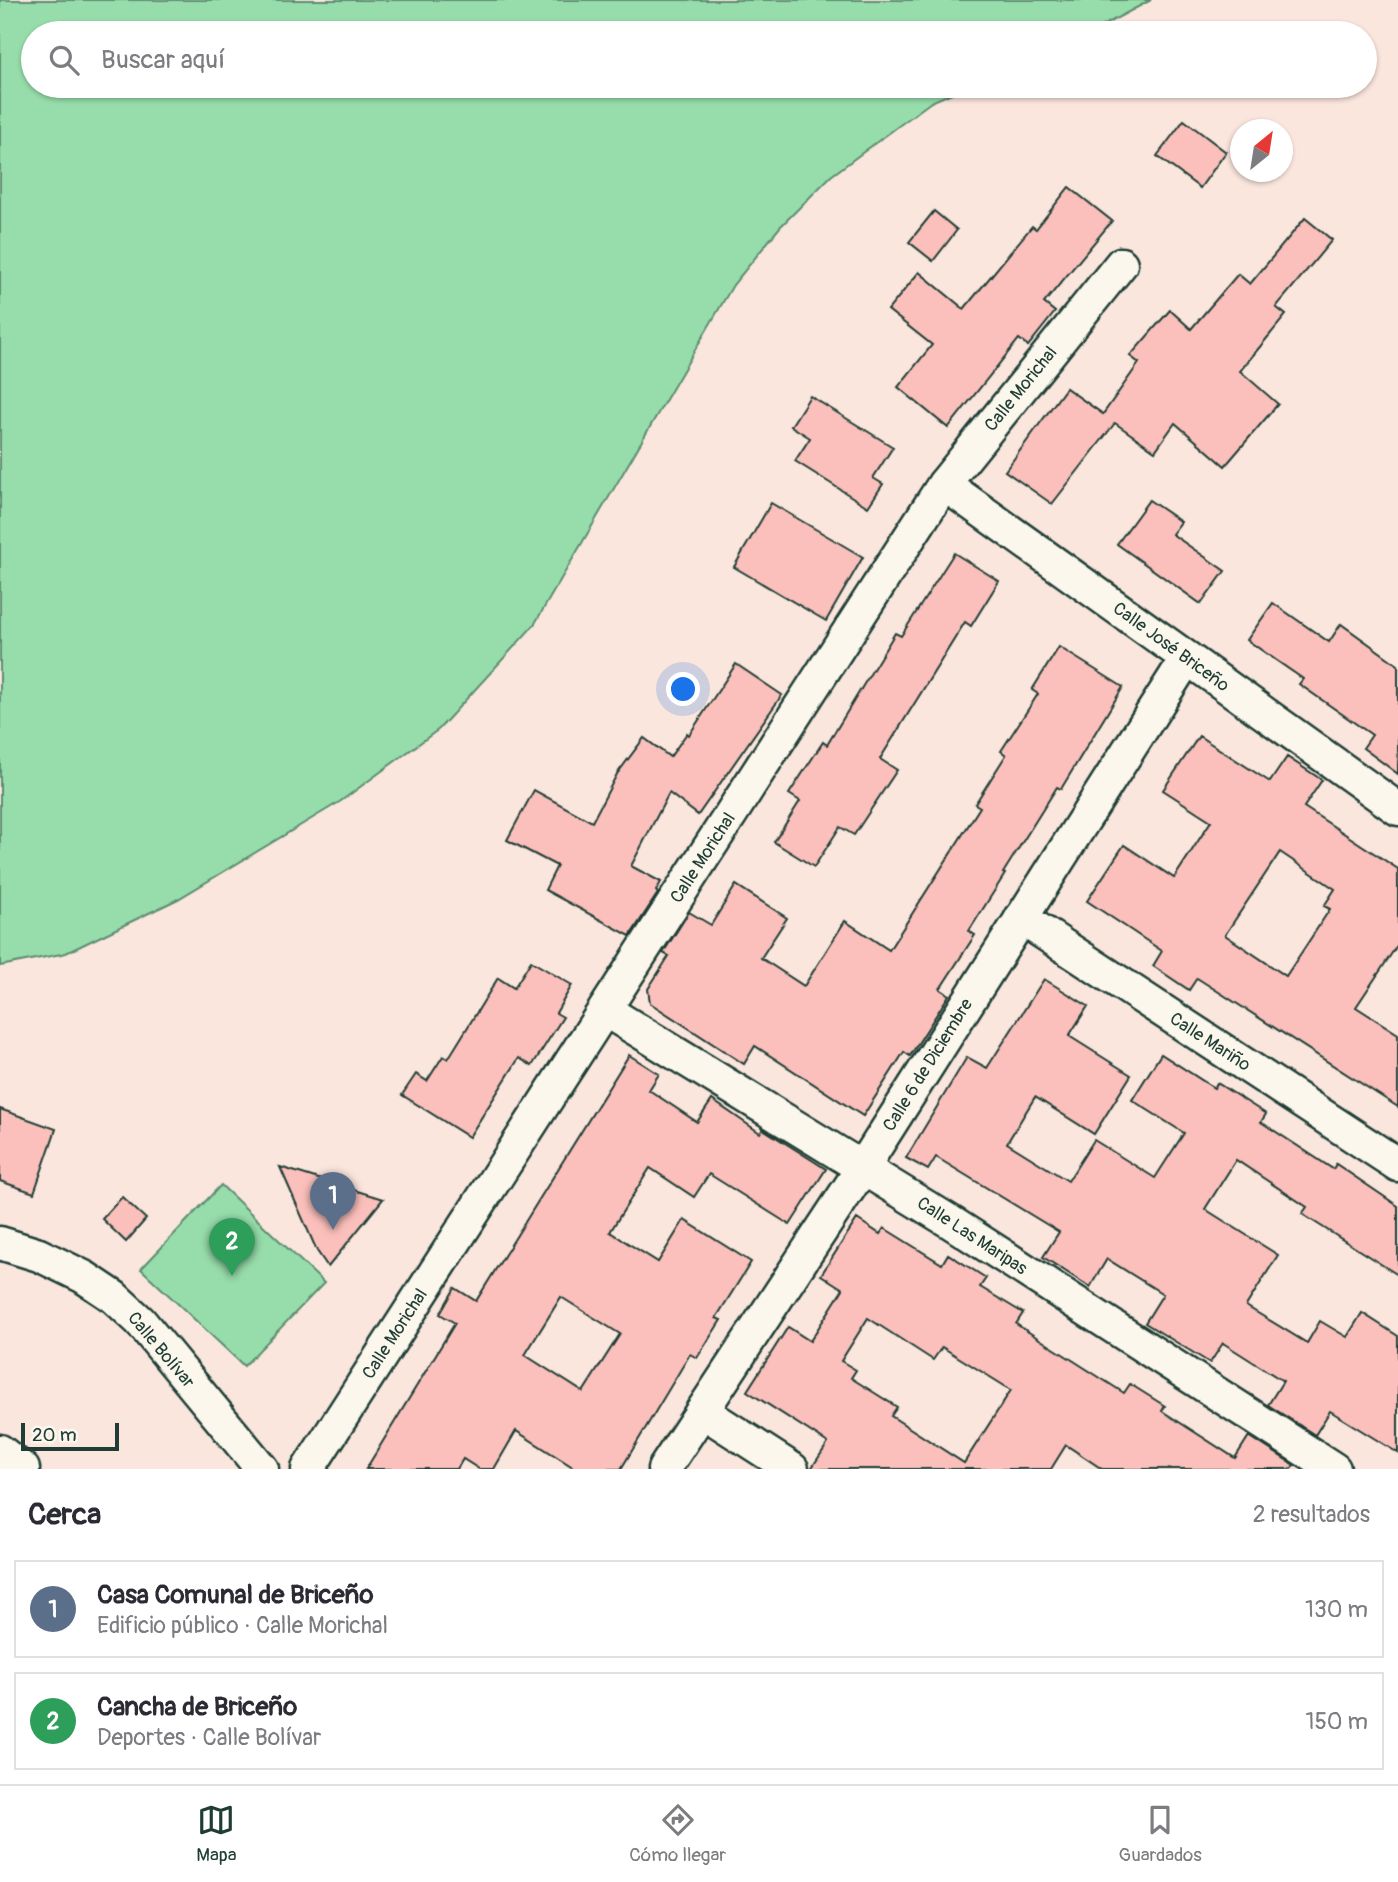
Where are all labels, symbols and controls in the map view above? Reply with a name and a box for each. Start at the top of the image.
search box [21,21,1377,98]
icon: search [45,41,83,79]
text: Buscar aquí [101,44,225,76]
north arrow [1230,119,1293,182]
street label: Calle Morichal [980,342,1062,436]
street label: Calle José Briceño [1108,597,1234,697]
your location [666,672,700,706]
street label: Calle Morichal [665,808,741,908]
street label: Calle 6 de Diciembre [878,994,978,1136]
street label: Calle Mariño [1165,1007,1255,1077]
pin: 1 [310,1172,356,1230]
street label: Calle Las Maripas [912,1192,1032,1280]
pin: 2 [209,1218,255,1276]
street label: Calle Morichal [357,1284,433,1384]
street label: Calle Bolívar [122,1307,200,1393]
scale bar [21,1420,119,1452]
text: 20 m [32,1423,77,1447]
text: Cerca [28,1496,101,1533]
text: 2 resultados [1253,1500,1370,1529]
text: Casa Comunal de Briceño [97,1579,374,1611]
text: 1 [49,1595,58,1624]
text: 130 m [1305,1595,1368,1624]
text: Edificio público · Calle Morichal [97,1611,388,1640]
text: Cancha de Briceño [97,1691,297,1723]
text: 2 [47,1707,59,1736]
text: 150 m [1305,1707,1368,1736]
text: Deportes · Calle Bolívar [97,1723,321,1752]
tab: Mapa [196,1801,237,1867]
tab: Cómo llegar [629,1801,726,1867]
tab: Guardados [1119,1801,1202,1867]

